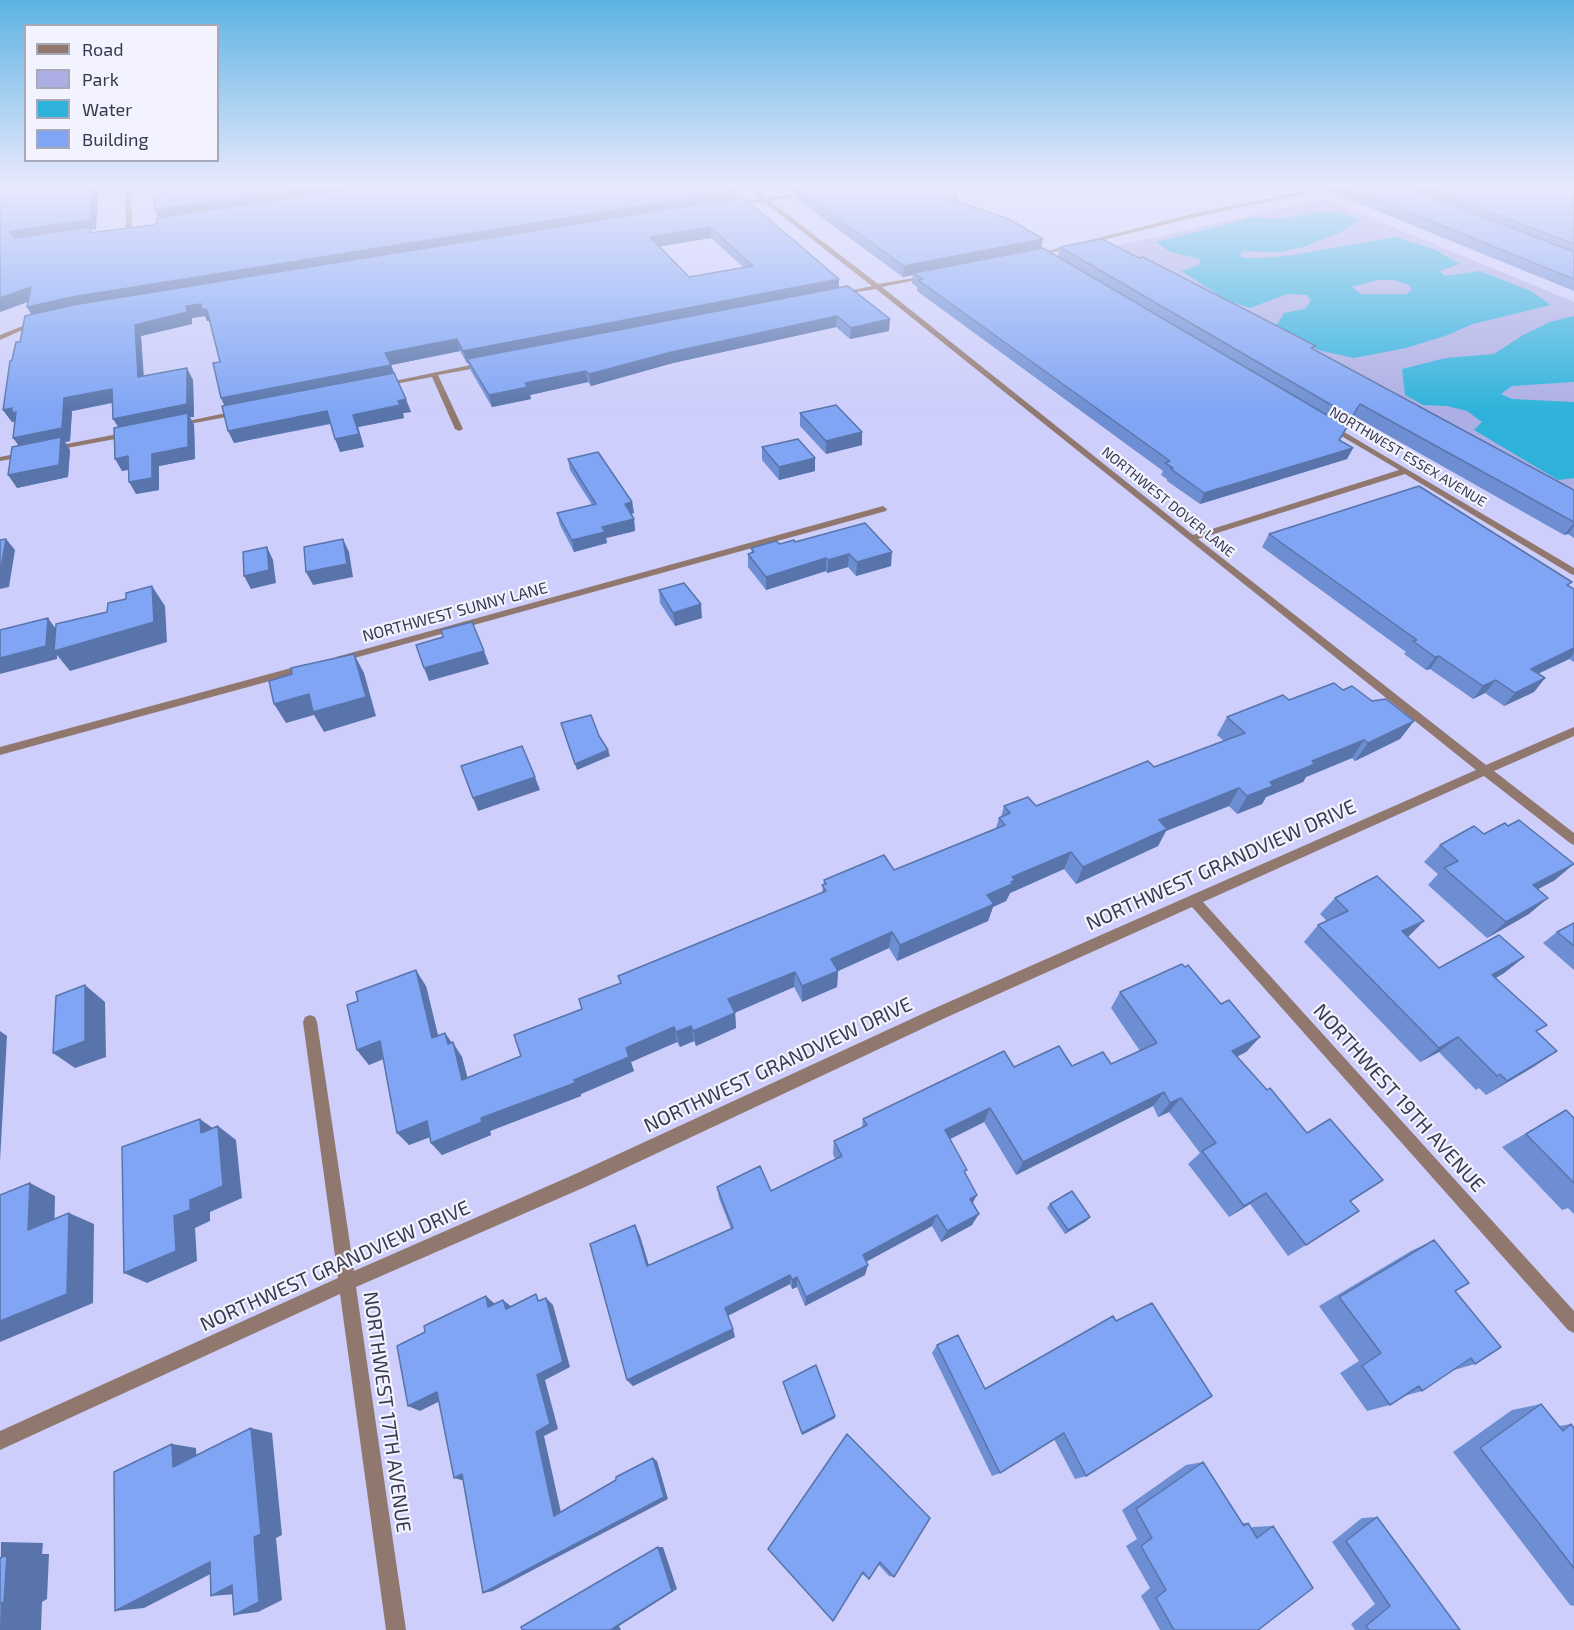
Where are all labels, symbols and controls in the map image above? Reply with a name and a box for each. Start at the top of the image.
legend [24,24,219,162]
text: Road [82,38,123,60]
text: Park [82,68,119,90]
text: Water [82,98,132,120]
text: Building [82,128,149,150]
street label: NORTHWEST ESSEX AVENUE [1326,403,1490,511]
street label: NORTHWEST DOVER LANE [1098,443,1238,561]
street label: NORTHWEST SUNNY LANE [360,578,550,646]
street label: NORTHWEST GRANDVIEW DRIVE [1082,794,1360,936]
street label: NORTHWEST GRANDVIEW DRIVE [640,992,916,1138]
street label: NORTHWEST 19TH AVENUE [1308,999,1490,1197]
street label: NORTHWEST GRANDVIEW DRIVE [196,1195,474,1337]
street label: NORTHWEST 17TH AVENUE [358,1290,416,1534]

